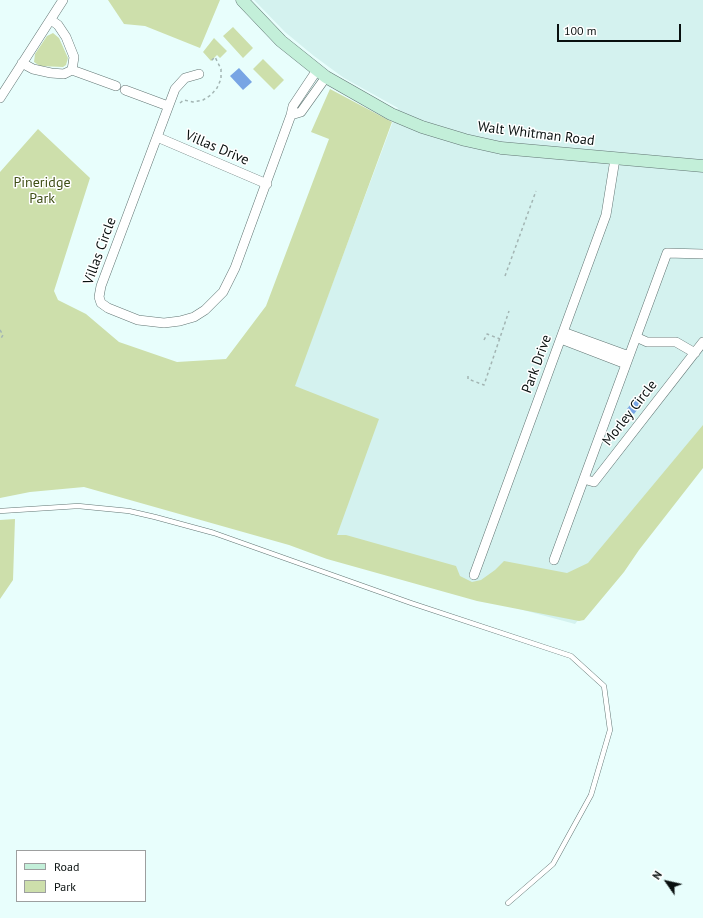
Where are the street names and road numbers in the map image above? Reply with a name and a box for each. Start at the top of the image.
street label: Walt Whitman Road [477,118,595,150]
street label: Villas Drive [182,127,252,169]
street label: Villas Circle [80,215,120,287]
street label: Park Drive [519,333,555,395]
street label: Morley Circle [599,377,661,449]

